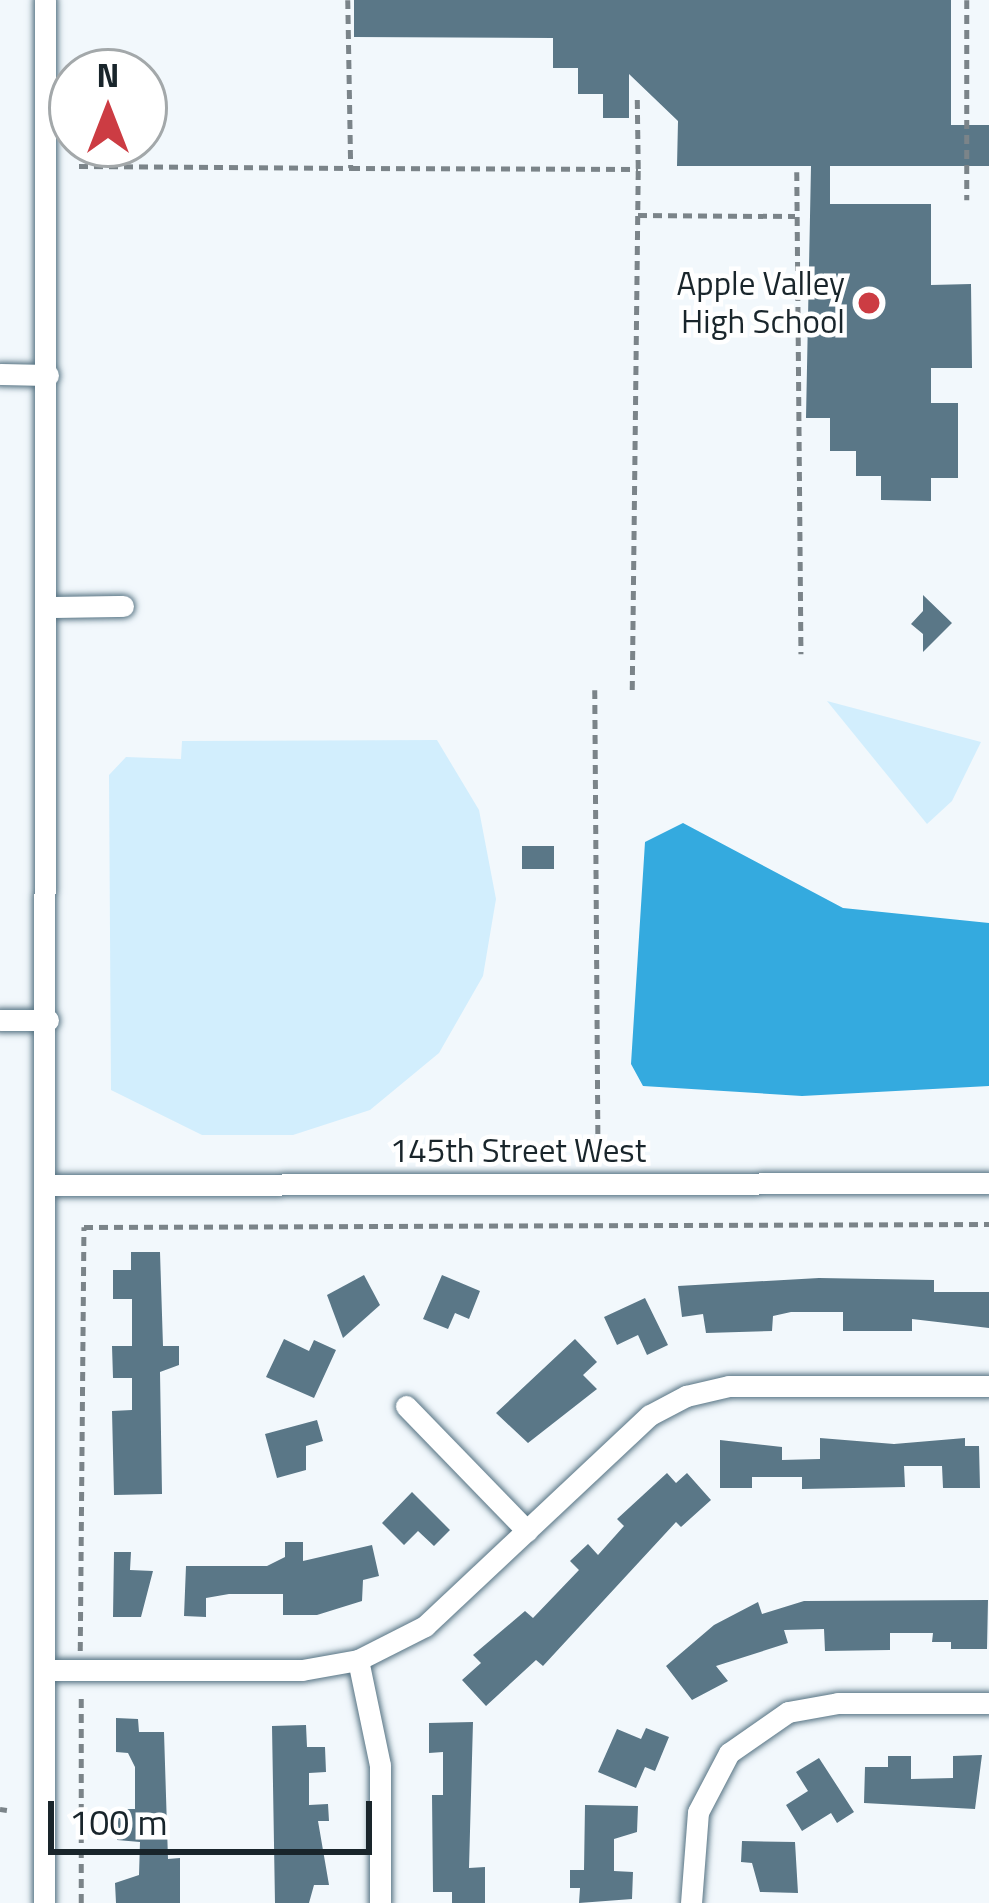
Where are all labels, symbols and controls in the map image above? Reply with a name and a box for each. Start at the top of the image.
north arrow [48,48,168,168]
text: N [97,50,119,100]
place label: Apple Valley High School [677,264,845,342]
marker: Apple Valley High School [856,290,882,316]
street label: 145th Street West [390,1131,646,1171]
scale bar [54,1777,378,1851]
text: 100 m [69,1794,168,1849]

